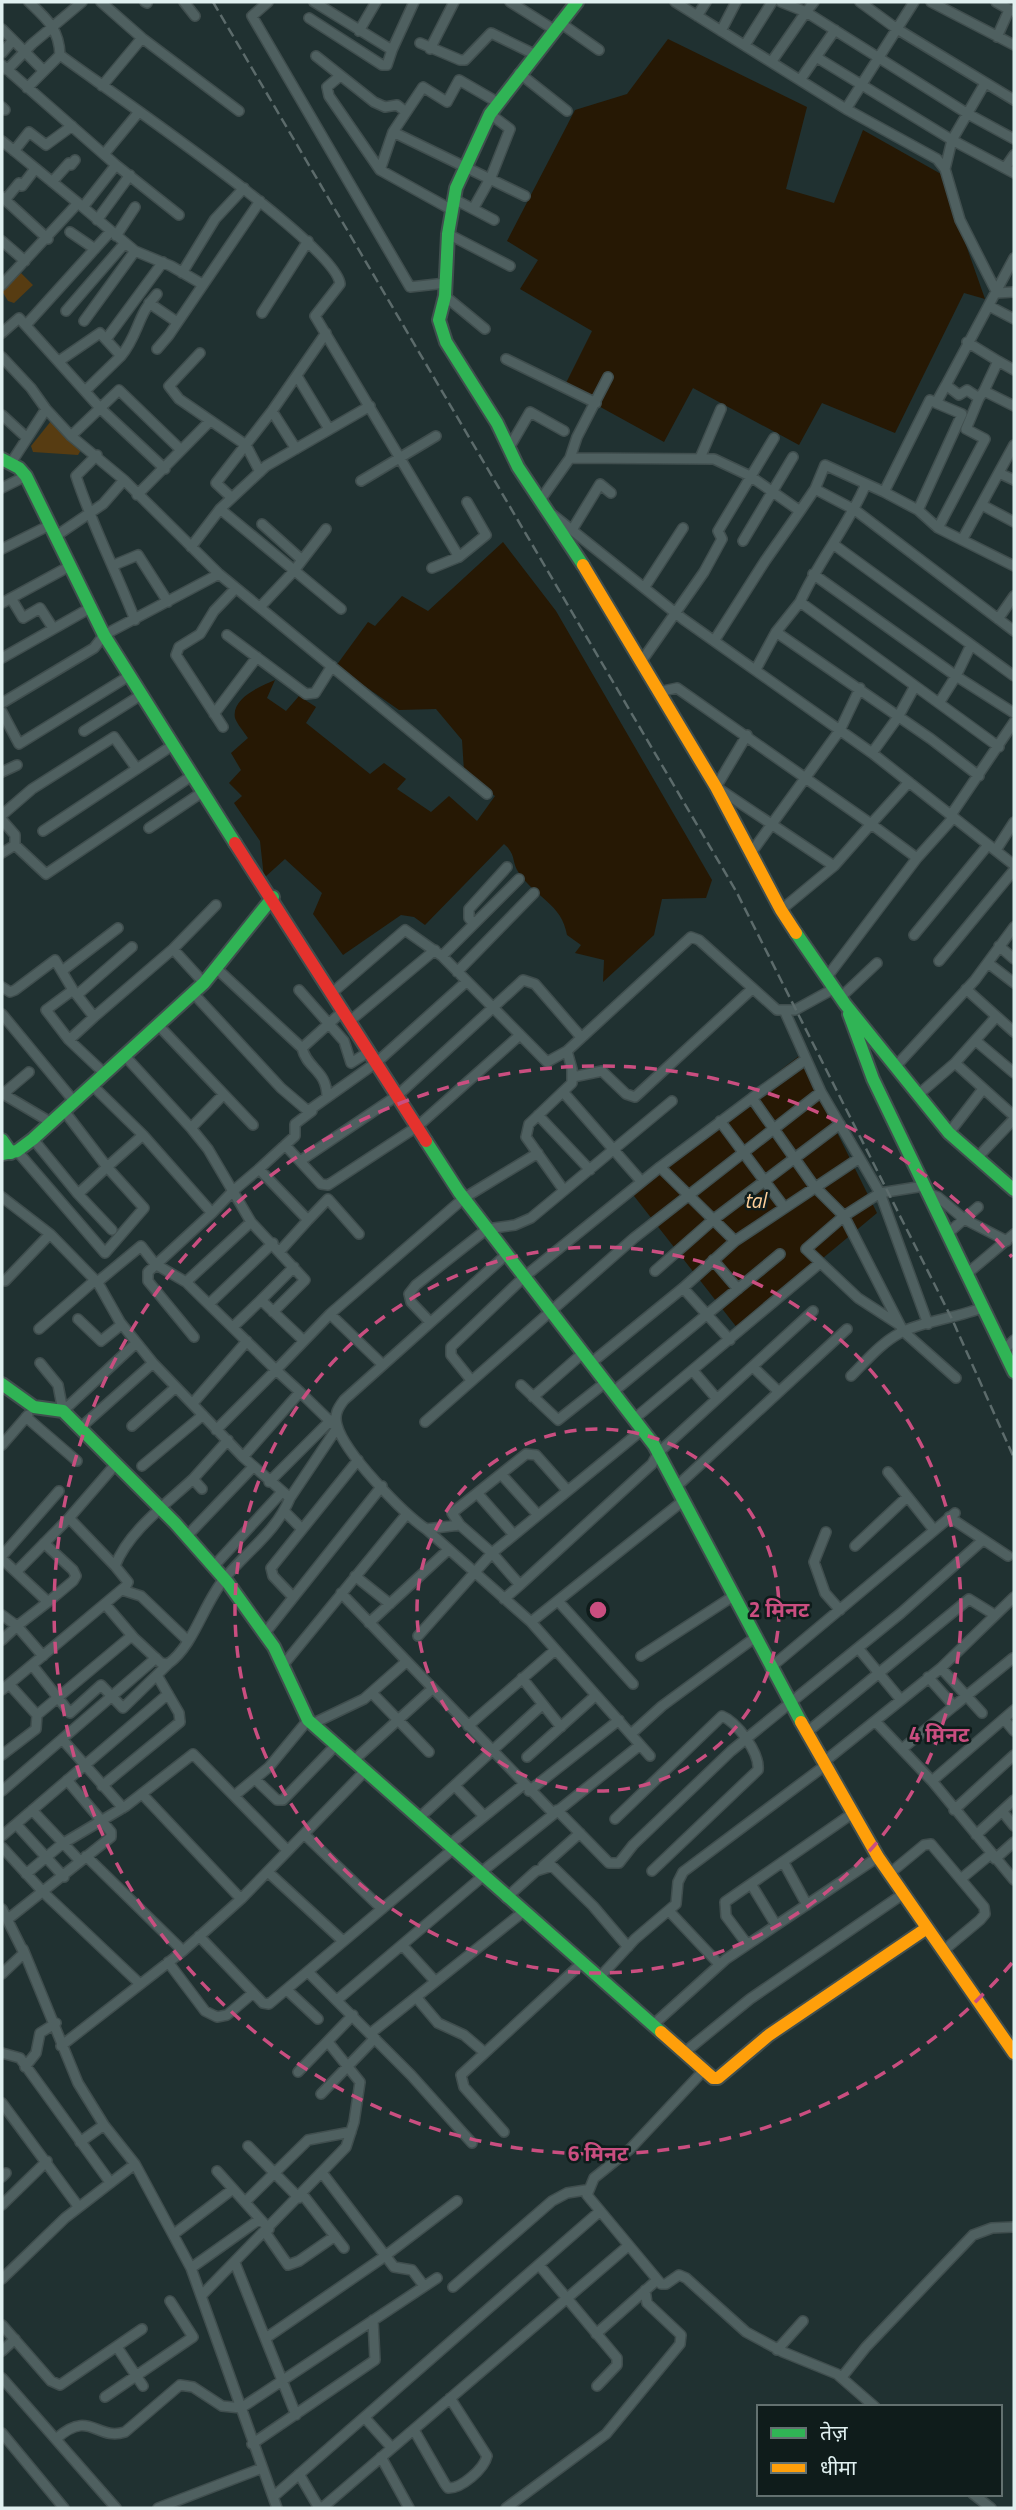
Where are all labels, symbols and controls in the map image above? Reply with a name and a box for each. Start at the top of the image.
water label: tal [744,1184,768,1216]
text: 2 मिनट [749,1593,810,1625]
centre of rings [586,1598,610,1622]
text: 4 मिनट [909,1718,970,1750]
text: 6 मिनट [568,2137,629,2169]
legend [757,2405,1002,2496]
text: तेज़ [820,2416,848,2448]
text: धीमा [820,2451,857,2483]

